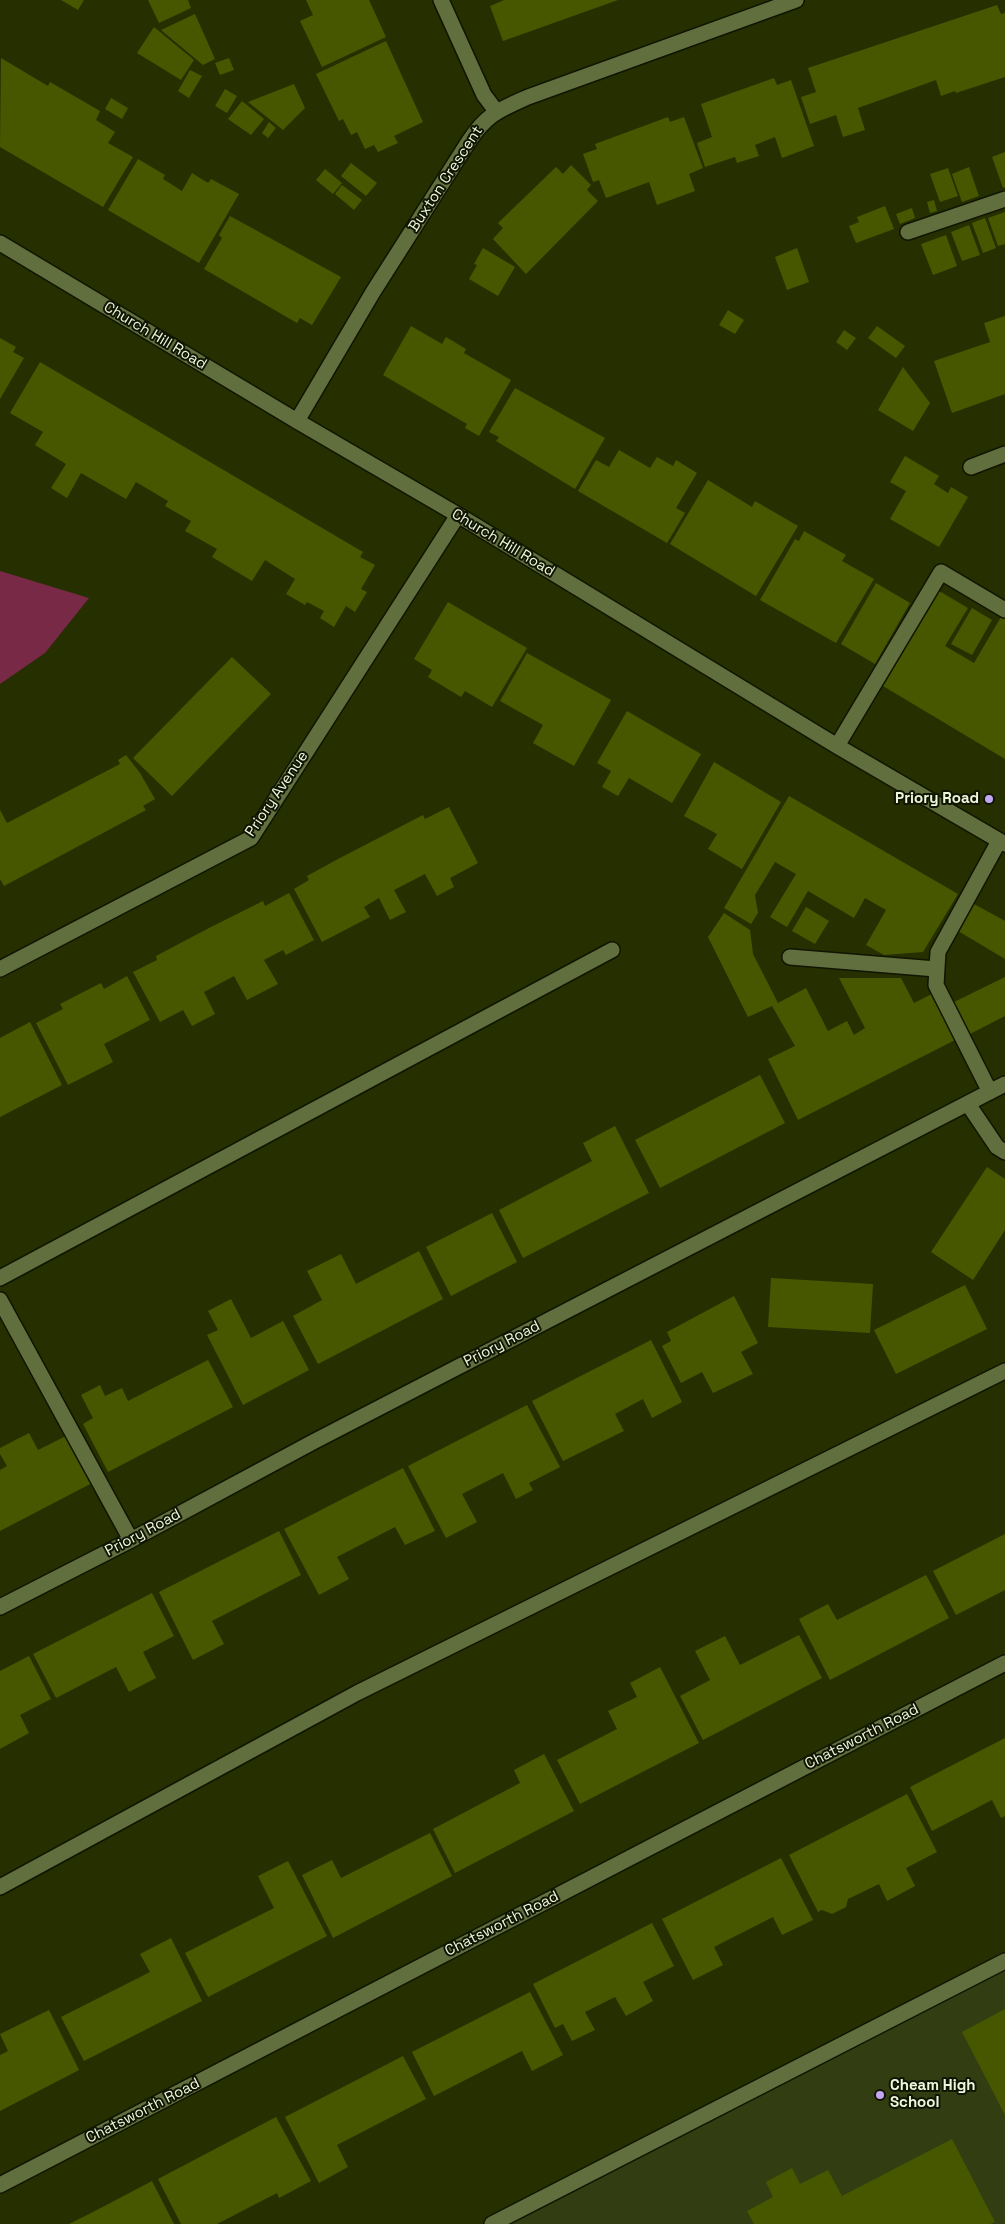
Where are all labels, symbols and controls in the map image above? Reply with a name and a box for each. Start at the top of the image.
street label: Buxton Crescent [405,123,487,235]
street label: Church Hill Road [100,298,210,374]
street label: Church Hill Road [448,505,558,581]
street label: Priory Avenue [242,748,312,840]
place label: Priory Road [895,790,979,808]
marker: Priory Road [983,793,995,805]
street label: Priory Road [461,1317,543,1371]
street label: Priory Road [102,1506,184,1560]
street label: Chatsworth Road [802,1701,922,1773]
street label: Chatsworth Road [442,1888,562,1960]
street label: Chatsworth Road [83,2075,203,2147]
place label: Cheam High School [890,2077,975,2112]
marker: Cheam High School [874,2089,886,2101]

